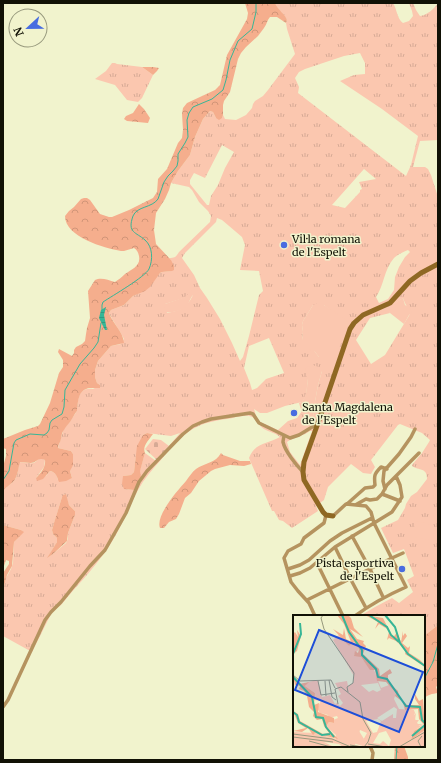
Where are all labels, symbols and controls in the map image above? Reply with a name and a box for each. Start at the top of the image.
north arrow [8,8,48,48]
text: N [10,25,27,38]
place label: Vil·la romana de l'Espelt [291,232,361,259]
marker: Vil·la romana de l'Espelt [279,240,289,250]
place label: Santa Magdalena de l'Espelt [302,400,393,427]
marker: Santa Magdalena de l'Espelt [289,408,299,418]
place label: Pista esportiva de l'Espelt [316,556,395,583]
marker: Pista esportiva de l'Espelt [397,564,407,574]
inset map [293,615,425,747]

